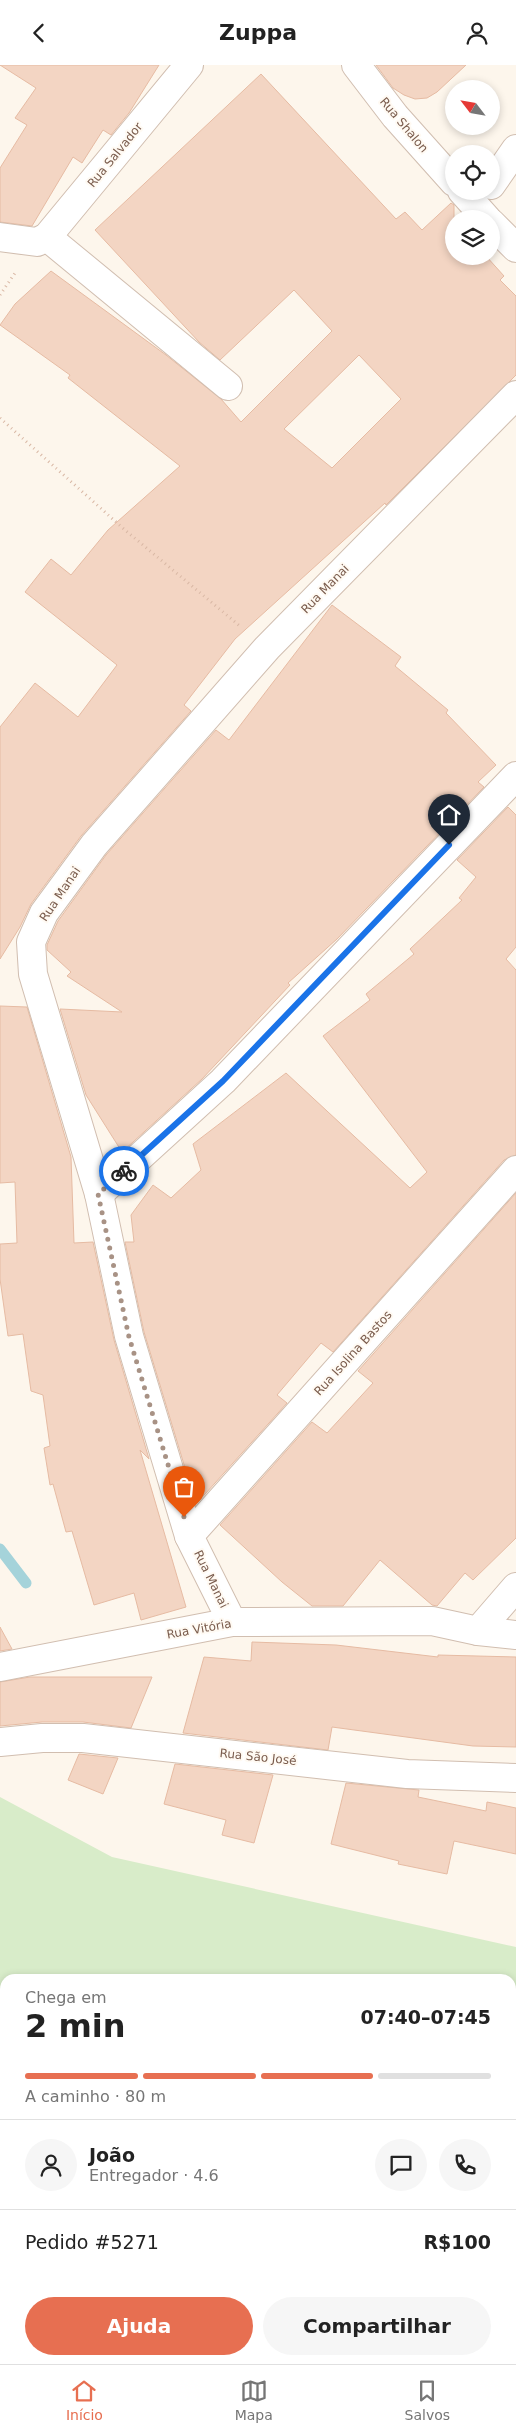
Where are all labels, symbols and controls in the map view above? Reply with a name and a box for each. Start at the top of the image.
icon: back [25,19,53,47]
icon: person [463,19,491,47]
text: Zuppa [219,20,297,45]
north arrow [445,80,500,135]
map controls [445,80,500,265]
street label: Rua Shalon [377,95,431,155]
street label: Rua Salvador [85,120,145,190]
button: locate [445,145,500,200]
button: layers [445,210,500,265]
street label: Rua Manai [298,562,352,616]
pin [428,794,470,845]
icon: home [435,801,463,829]
street label: Rua Manai [37,864,83,924]
courier [99,1146,149,1196]
icon: bike [110,1157,138,1185]
street label: Rua Isolina Bastos [311,1308,395,1398]
pin [163,1466,205,1517]
icon: bag [170,1473,198,1501]
street label: Rua Manai [191,1548,231,1610]
street label: Rua Vitória [166,1616,232,1642]
street label: Rua São José [219,1746,297,1768]
text: Chega em [25,1988,107,2007]
text: 07:40–07:45 [361,2006,491,2028]
text: 2 min [25,2007,126,2045]
text: A caminho · 80 m [25,2087,166,2106]
button: person [25,2139,77,2191]
button: chat [375,2139,427,2191]
button: phone [439,2139,491,2191]
text: João [89,2144,135,2166]
text: Entregador · 4.6 [89,2166,219,2185]
text: Pedido #5271 [25,2231,159,2253]
text: R$100 [423,2231,491,2253]
button: Ajuda [25,2297,253,2355]
button: Compartilhar [263,2297,491,2355]
tab: Início [66,2377,103,2423]
tab: Mapa [235,2377,273,2423]
tab: Salvos [405,2377,450,2423]

